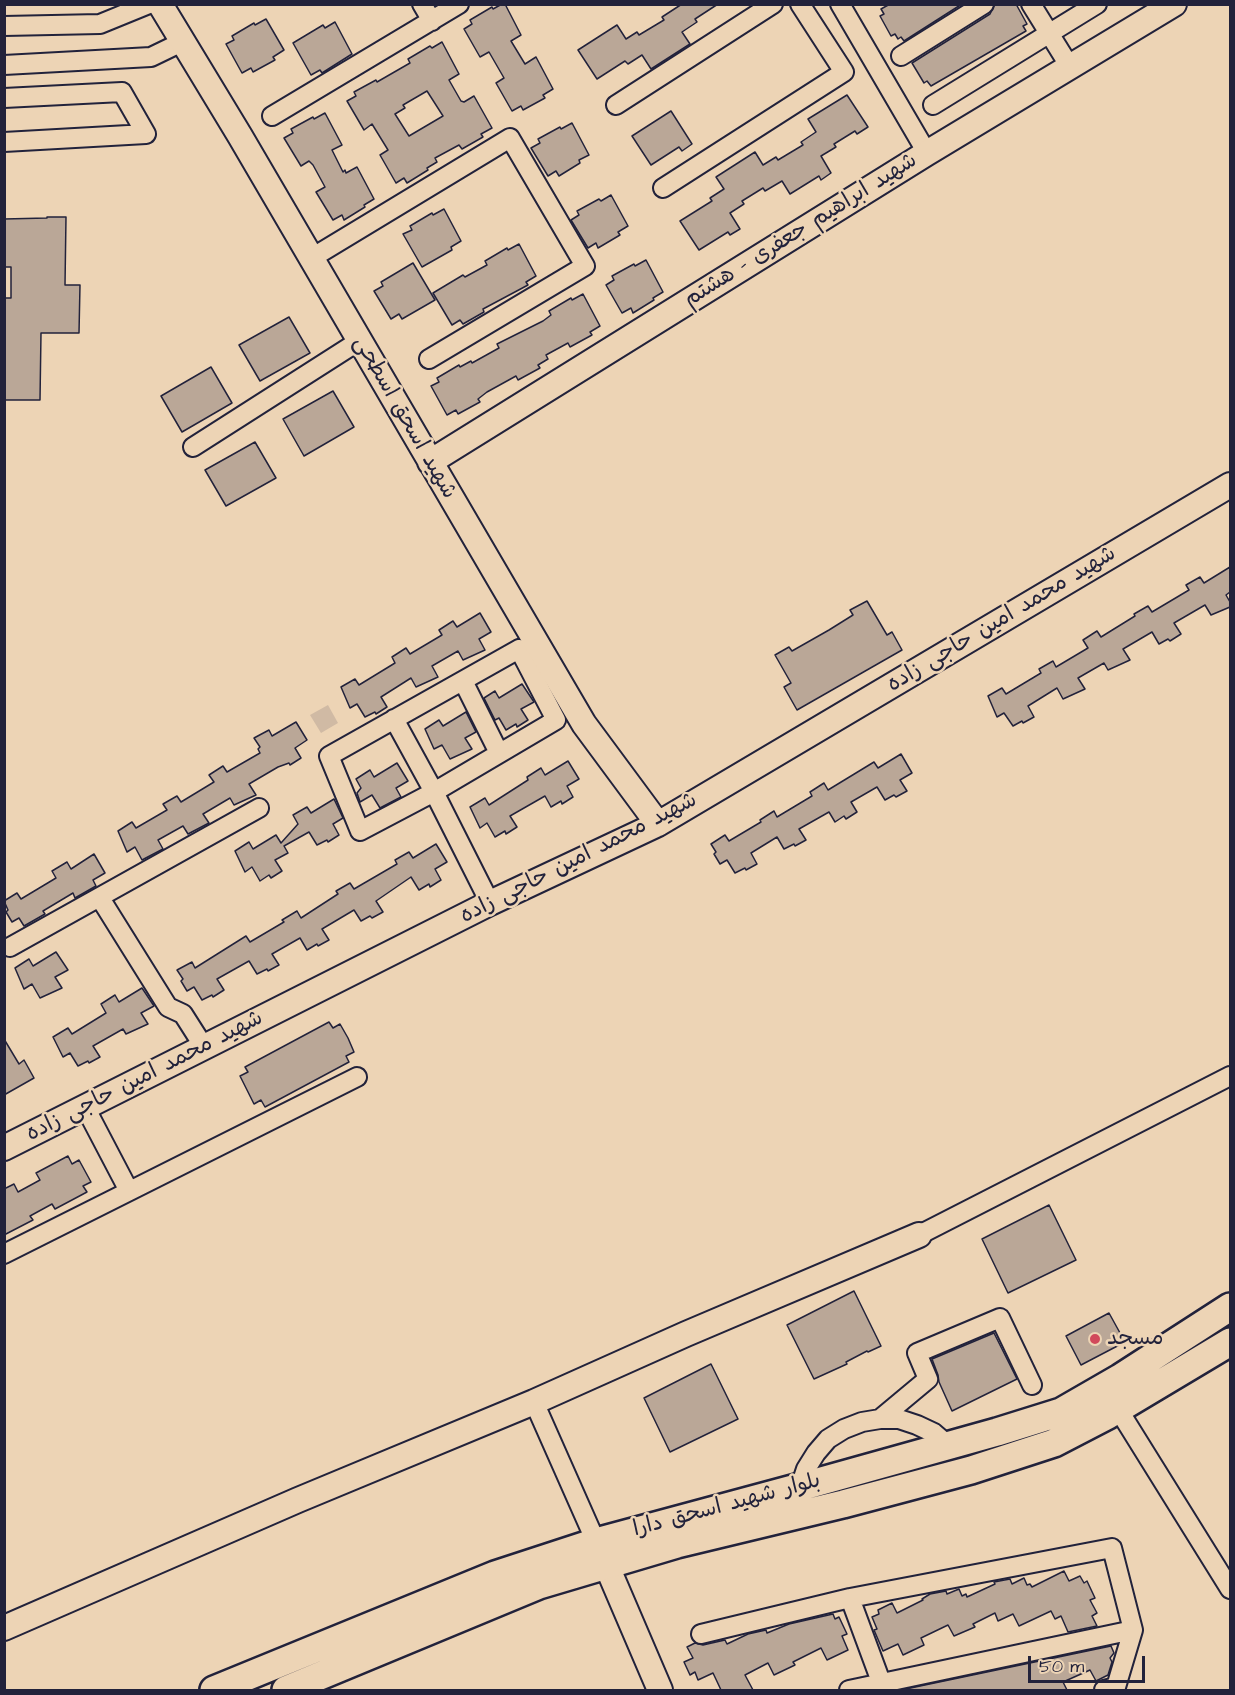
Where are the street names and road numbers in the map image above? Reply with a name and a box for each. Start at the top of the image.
street label: شهید ابراهیم جعفری - هشتم [679,148,923,314]
street label: شهید اسحق اسطحی [347,332,461,504]
street label: شهید محمد امین حاجی زاده [883,541,1121,699]
street label: شهید محمد امین حاجی زاده [456,788,702,930]
street label: شهید محمد امین حاجی زاده [22,1006,268,1148]
street label: بلوار شهید اسحق دارا [630,1468,824,1544]

